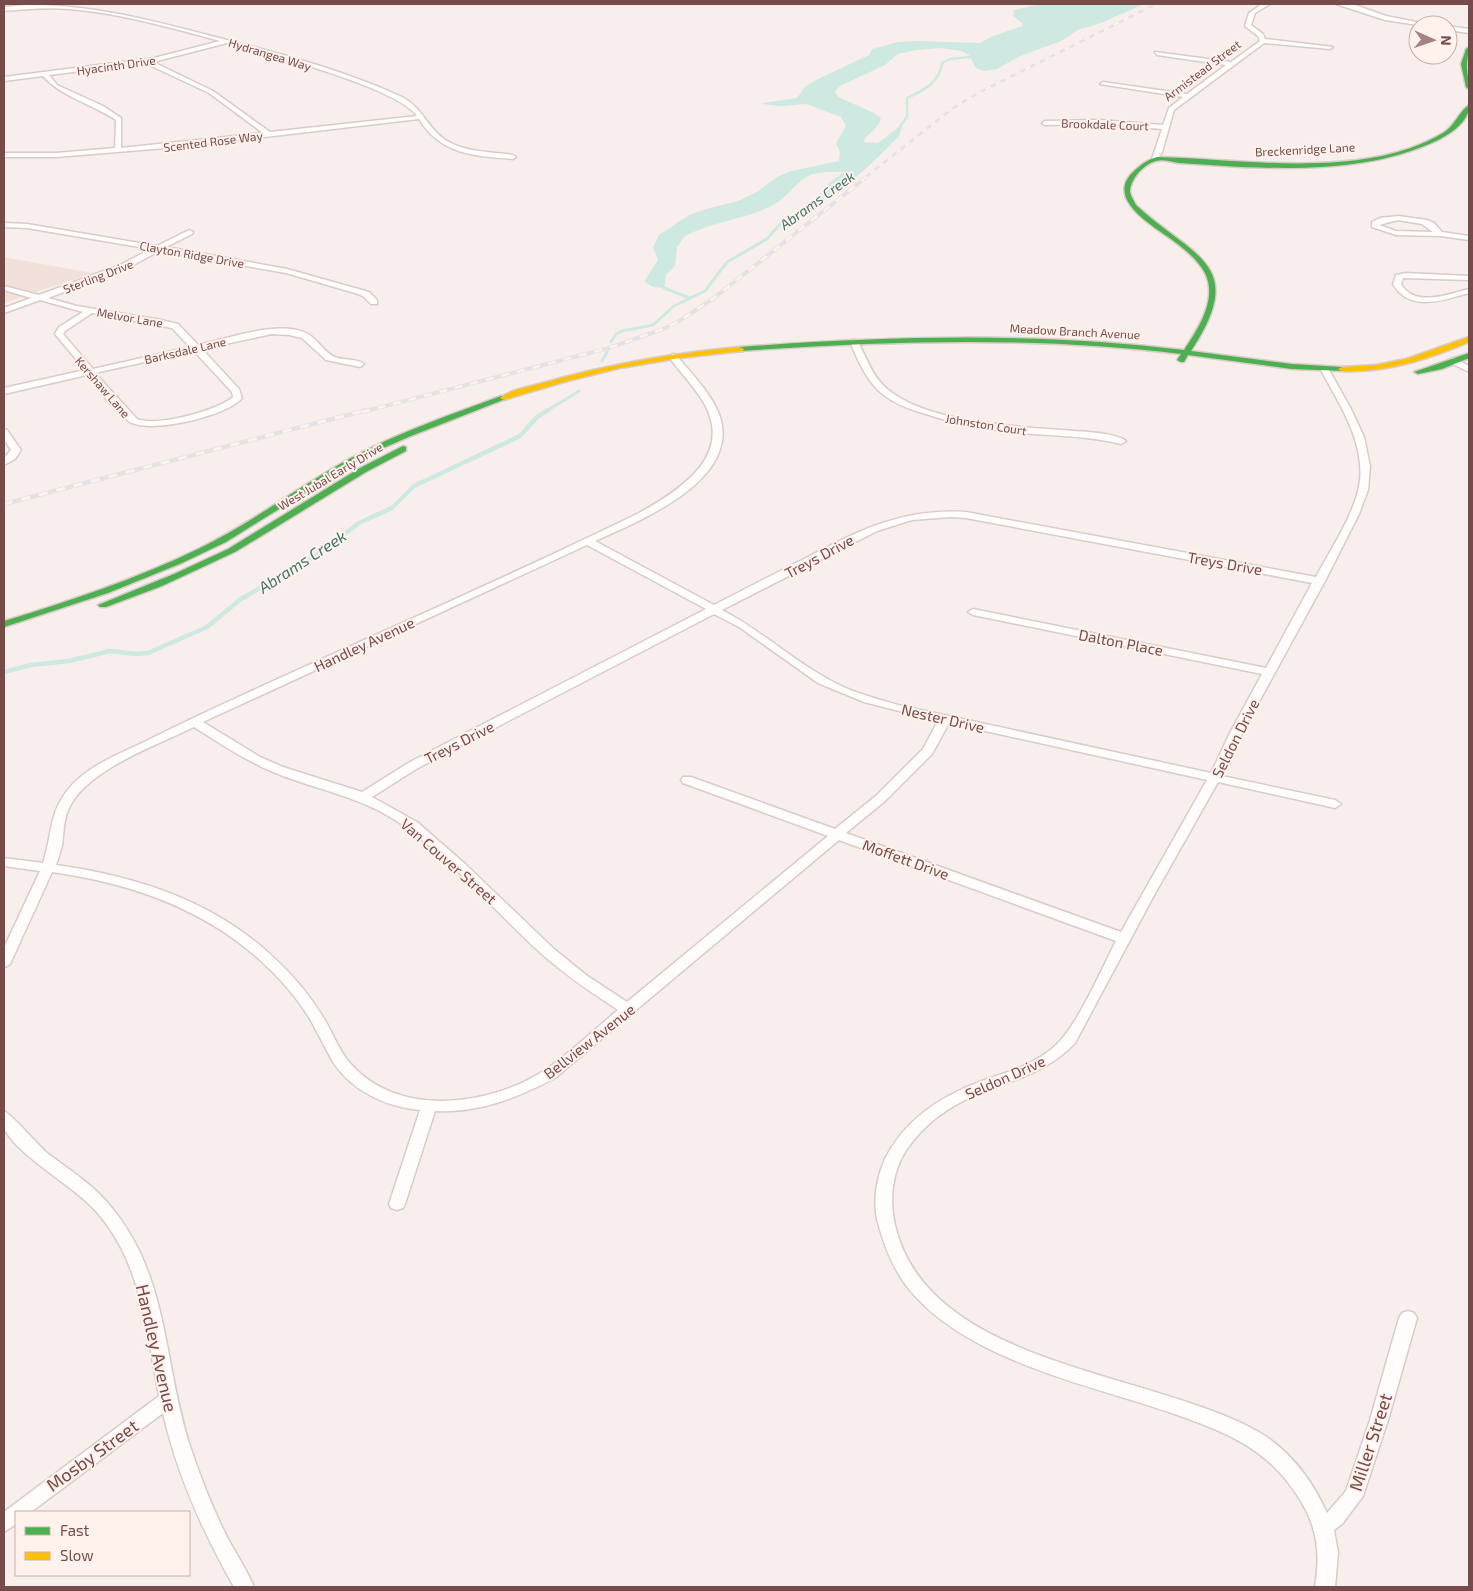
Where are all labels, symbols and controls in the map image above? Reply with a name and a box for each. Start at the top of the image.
north arrow [1408,15,1458,65]
street label: Hydrangea Way [227,35,314,73]
text: N [1438,35,1455,46]
street label: Armistead Street [1161,36,1243,103]
street label: Hyacinth Drive [76,53,156,77]
street label: Brookdale Court [1061,115,1149,133]
street label: Scented Rose Way [163,128,264,154]
street label: Breckenridge Lane [1255,139,1355,159]
water label: Abrams Creek [775,167,858,233]
street label: Clayton Ridge Drive [139,238,245,270]
street label: Sterling Drive [61,256,135,296]
street label: Melvor Lane [96,304,164,330]
street label: Meadow Branch Avenue [1009,321,1141,341]
street label: Barksdale Lane [143,334,227,366]
street label: Kershaw Lane [73,354,133,420]
street label: Johnston Court [944,411,1028,437]
street label: West Jubal Early Drive [275,439,385,513]
water label: Abrams Creek [254,526,349,597]
street label: Treys Drive [781,530,857,582]
street label: Treys Drive [1186,548,1264,578]
street label: Handley Avenue [311,613,417,675]
street label: Dalton Place [1077,625,1165,659]
street label: Seldon Drive [1208,696,1262,780]
street label: Nester Drive [900,700,986,736]
street label: Treys Drive [421,717,497,767]
street label: Van Couver Street [397,814,501,908]
street label: Moffett Drive [860,835,952,883]
street label: Bellview Avenue [540,1000,638,1082]
street label: Seldon Drive [962,1051,1048,1103]
street label: Handley Avenue [132,1282,182,1414]
street label: Miller Street [1344,1390,1396,1494]
street label: Mosby Street [42,1414,142,1496]
legend [15,1511,190,1576]
text: Fast [60,1521,90,1539]
text: Slow [60,1546,94,1564]

